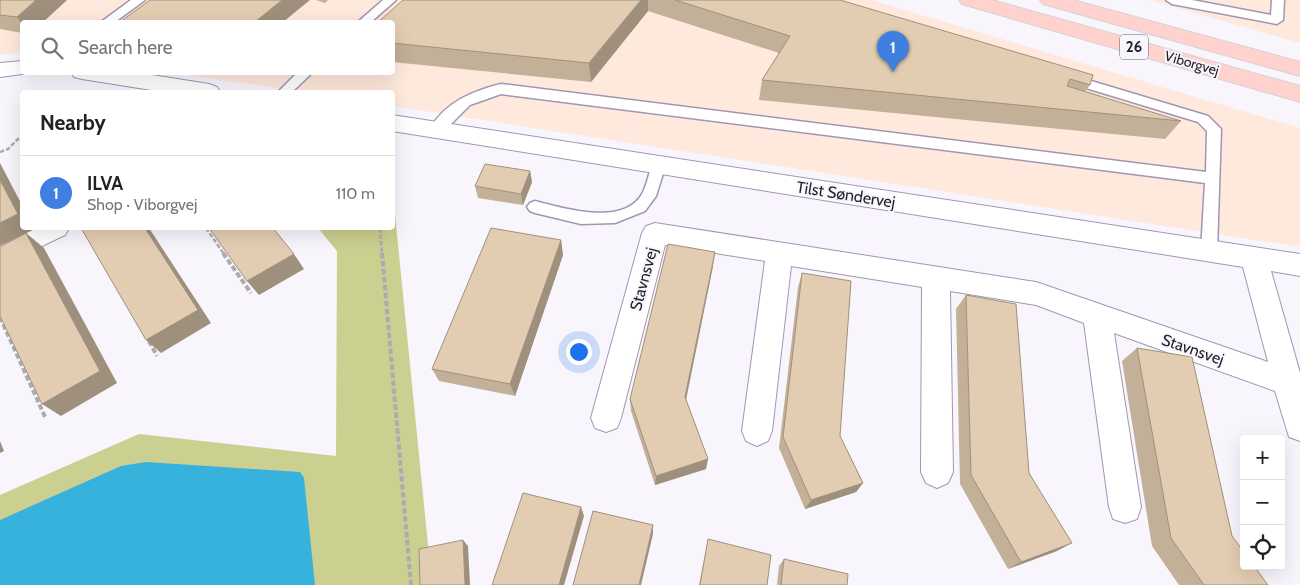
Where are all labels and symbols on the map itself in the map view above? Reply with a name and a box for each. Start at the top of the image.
pin: 1 [877,31,909,72]
road number: 26 [1120,34,1148,60]
street label: Viborgvej [1163,47,1221,79]
street label: Tilst Søndervej [795,177,897,212]
street label: Stavnsvej [626,245,661,313]
street label: Stavnsvej [1159,330,1226,369]
your location [566,339,592,365]

